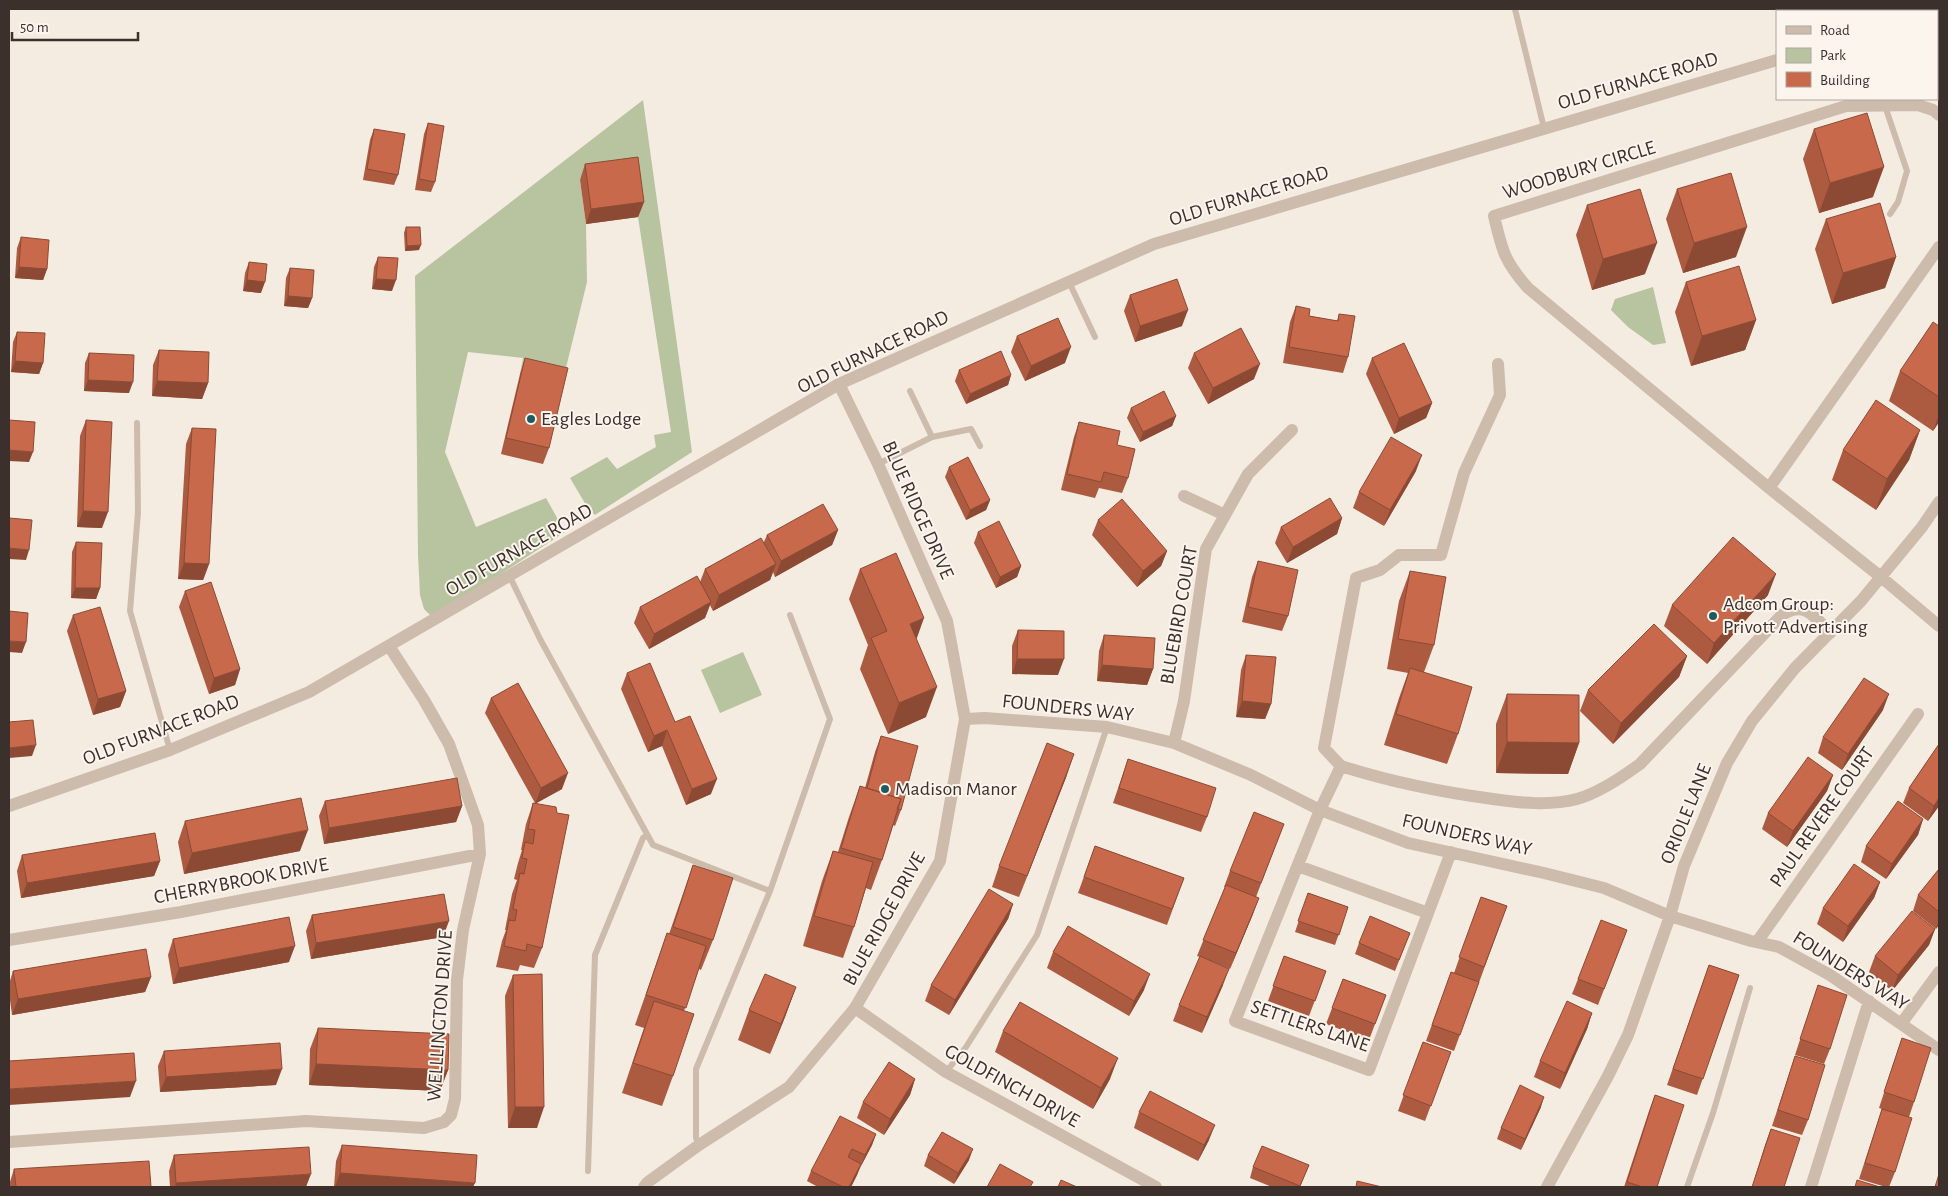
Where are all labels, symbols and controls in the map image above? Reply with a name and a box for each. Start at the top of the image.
scale bar [12,10,139,42]
legend [1776,10,1938,100]
text: 50 m [20,20,49,35]
text: Road [1820,23,1850,38]
text: Park [1820,48,1846,63]
street label: OLD FURNACE ROAD [1556,49,1720,113]
text: Building [1820,73,1870,88]
street label: WOODBURY CIRCLE [1500,137,1658,203]
street label: OLD FURNACE ROAD [1167,162,1331,230]
street label: OLD FURNACE ROAD [794,307,952,397]
place label: Eagles Lodge [541,409,641,429]
marker: Eagles Lodge [525,413,537,425]
street label: BLUE RIDGE DRIVE [879,438,958,582]
street label: OLD FURNACE ROAD [442,500,596,600]
street label: BLUEBIRD COURT [1157,544,1201,686]
place label: Adcom Group: Privott Advertising [1723,594,1868,637]
marker: Adcom Group: Privott Advertising [1707,610,1719,622]
street label: OLD FURNACE ROAD [80,691,242,769]
street label: FOUNDERS WAY [1001,691,1135,725]
street label: PAUL REVERE COURT [1766,743,1878,891]
street label: ORIOLE LANE [1657,761,1715,867]
place label: Madison Manor [895,779,1017,799]
marker: Madison Manor [879,783,891,795]
street label: FOUNDERS WAY [1400,810,1534,860]
street label: BLUE RIDGE DRIVE [839,849,929,989]
street label: CHERRYBROOK DRIVE [152,854,330,908]
street label: FOUNDERS WAY [1790,927,1913,1015]
street label: WELLLINGTON DRIVE [424,929,456,1102]
street label: SETTLERS LANE [1248,996,1372,1056]
street label: GOLDFINCH DRIVE [941,1041,1083,1131]

